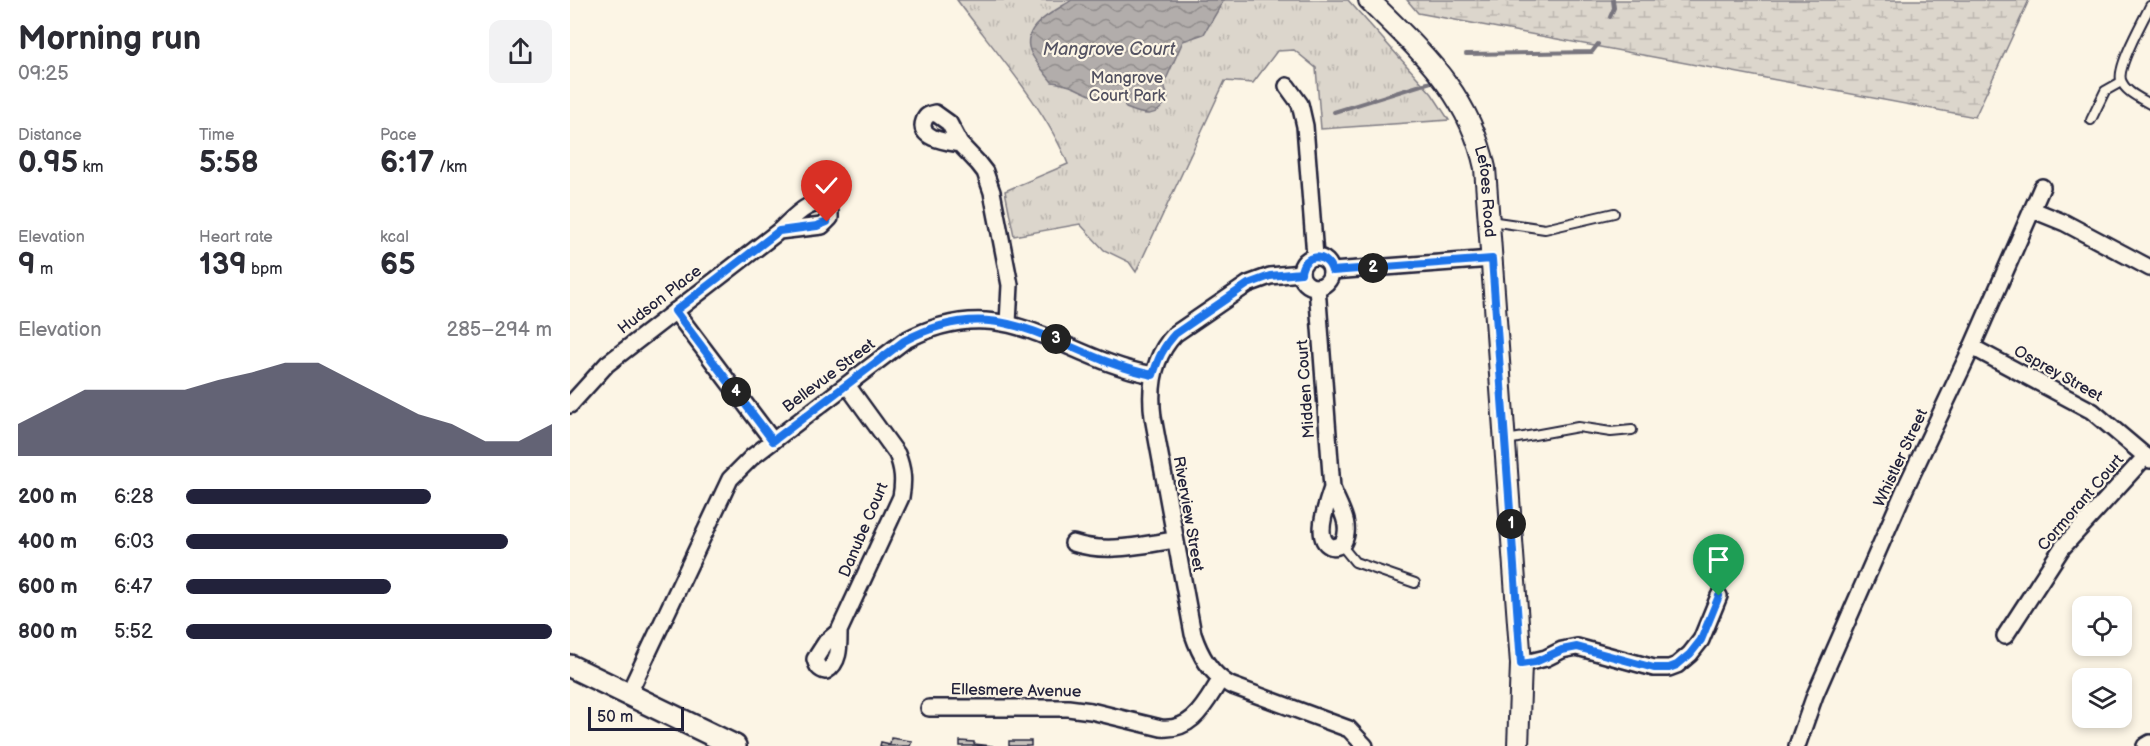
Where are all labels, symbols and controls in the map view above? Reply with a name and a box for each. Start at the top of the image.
text: Morning run [18,19,201,59]
button: share [489,20,552,83]
water label: Mangrove Court [1043,39,1176,60]
text: 09:25 [18,62,69,86]
park label: Mangrove Court Park [1089,69,1165,106]
text: Distance [18,126,82,145]
text: Time [199,126,234,145]
text: Pace [380,126,416,145]
street label: Lefoes Road [1470,143,1500,238]
text: 0.95 [18,145,78,181]
text: 5:58 [199,145,259,181]
text: 6:17 [380,145,435,181]
text: km [78,158,104,177]
text: /km [435,158,467,177]
pin [801,160,852,222]
icon: check [810,169,843,202]
text: Elevation [18,228,85,247]
text: Heart rate [199,228,273,247]
text: kcal [380,228,409,247]
text: 9 [18,247,36,283]
text: 139 [199,247,247,283]
text: 65 [380,247,416,283]
pin: 2 [1358,253,1388,283]
text: 2 [1368,258,1378,277]
text: m [36,260,53,279]
text: bpm [247,260,283,279]
street label: Hudson Place [614,261,706,338]
text: Elevation [18,318,101,342]
text: 285–294 m [446,318,552,342]
pin: 3 [1041,324,1071,354]
text: 3 [1051,329,1061,348]
street label: Bellevue Street [779,335,879,417]
street label: Midden Court [1293,339,1319,439]
street label: Osprey Street [2010,342,2106,406]
pin: 4 [721,377,751,407]
text: 4 [731,382,741,401]
street label: Whistler Street [1870,406,1932,510]
street label: Cormorant Court [2034,451,2128,555]
street label: Riverview Street [1168,455,1208,573]
street label: Danube Court [835,480,893,580]
text: 200 m [18,485,77,509]
text: 6:28 [114,485,154,509]
pin: 1 [1496,509,1526,539]
text: 1 [1508,514,1514,533]
text: 400 m [18,530,77,554]
text: 6:03 [114,530,154,554]
pin [1693,534,1744,596]
icon: arrive [1702,543,1735,576]
text: 600 m [18,575,78,599]
text: 6:47 [114,575,152,599]
map controls [2072,596,2132,728]
button: locate [2072,596,2132,656]
text: 800 m [18,620,77,644]
text: 5:52 [114,620,153,644]
button: layers [2072,668,2132,728]
street label: Ellesmere Avenue [951,680,1082,702]
scale bar [588,704,684,732]
text: 50 m [597,708,633,727]

